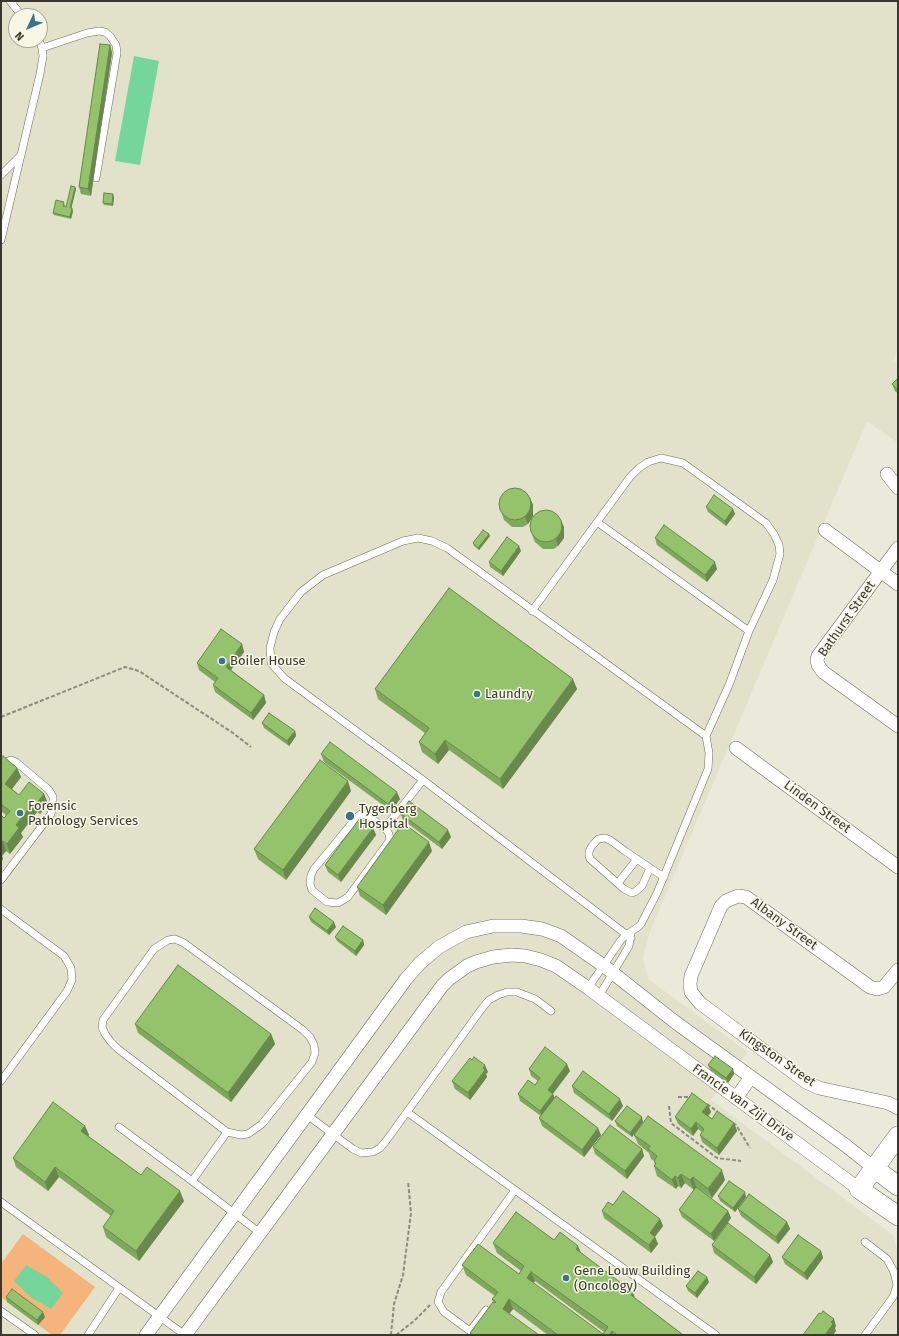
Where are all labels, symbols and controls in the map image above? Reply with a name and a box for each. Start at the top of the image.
north arrow [8,8,48,48]
text: N [13,29,27,43]
street label: Bathurst Street [815,578,879,660]
place label: Boiler House [230,653,306,669]
marker: Boiler House [217,656,227,666]
place label: Laundry [485,686,533,702]
marker: Laundry [472,689,482,699]
street label: Linden Street [780,777,854,837]
place label: Forensic Pathology Services [28,798,138,829]
place label: Tygerberg Hospital [359,801,417,832]
marker: Forensic Pathology Services [15,808,25,818]
marker: Tygerberg Hospital [344,810,356,822]
street label: Albany Street [748,895,820,953]
street label: Kingston Street [736,1026,818,1090]
street label: Francie van Zijl Drive [689,1061,797,1145]
place label: Gene Louw Building (Oncology) [574,1263,690,1294]
marker: Gene Louw Building (Oncology) [561,1273,571,1283]

